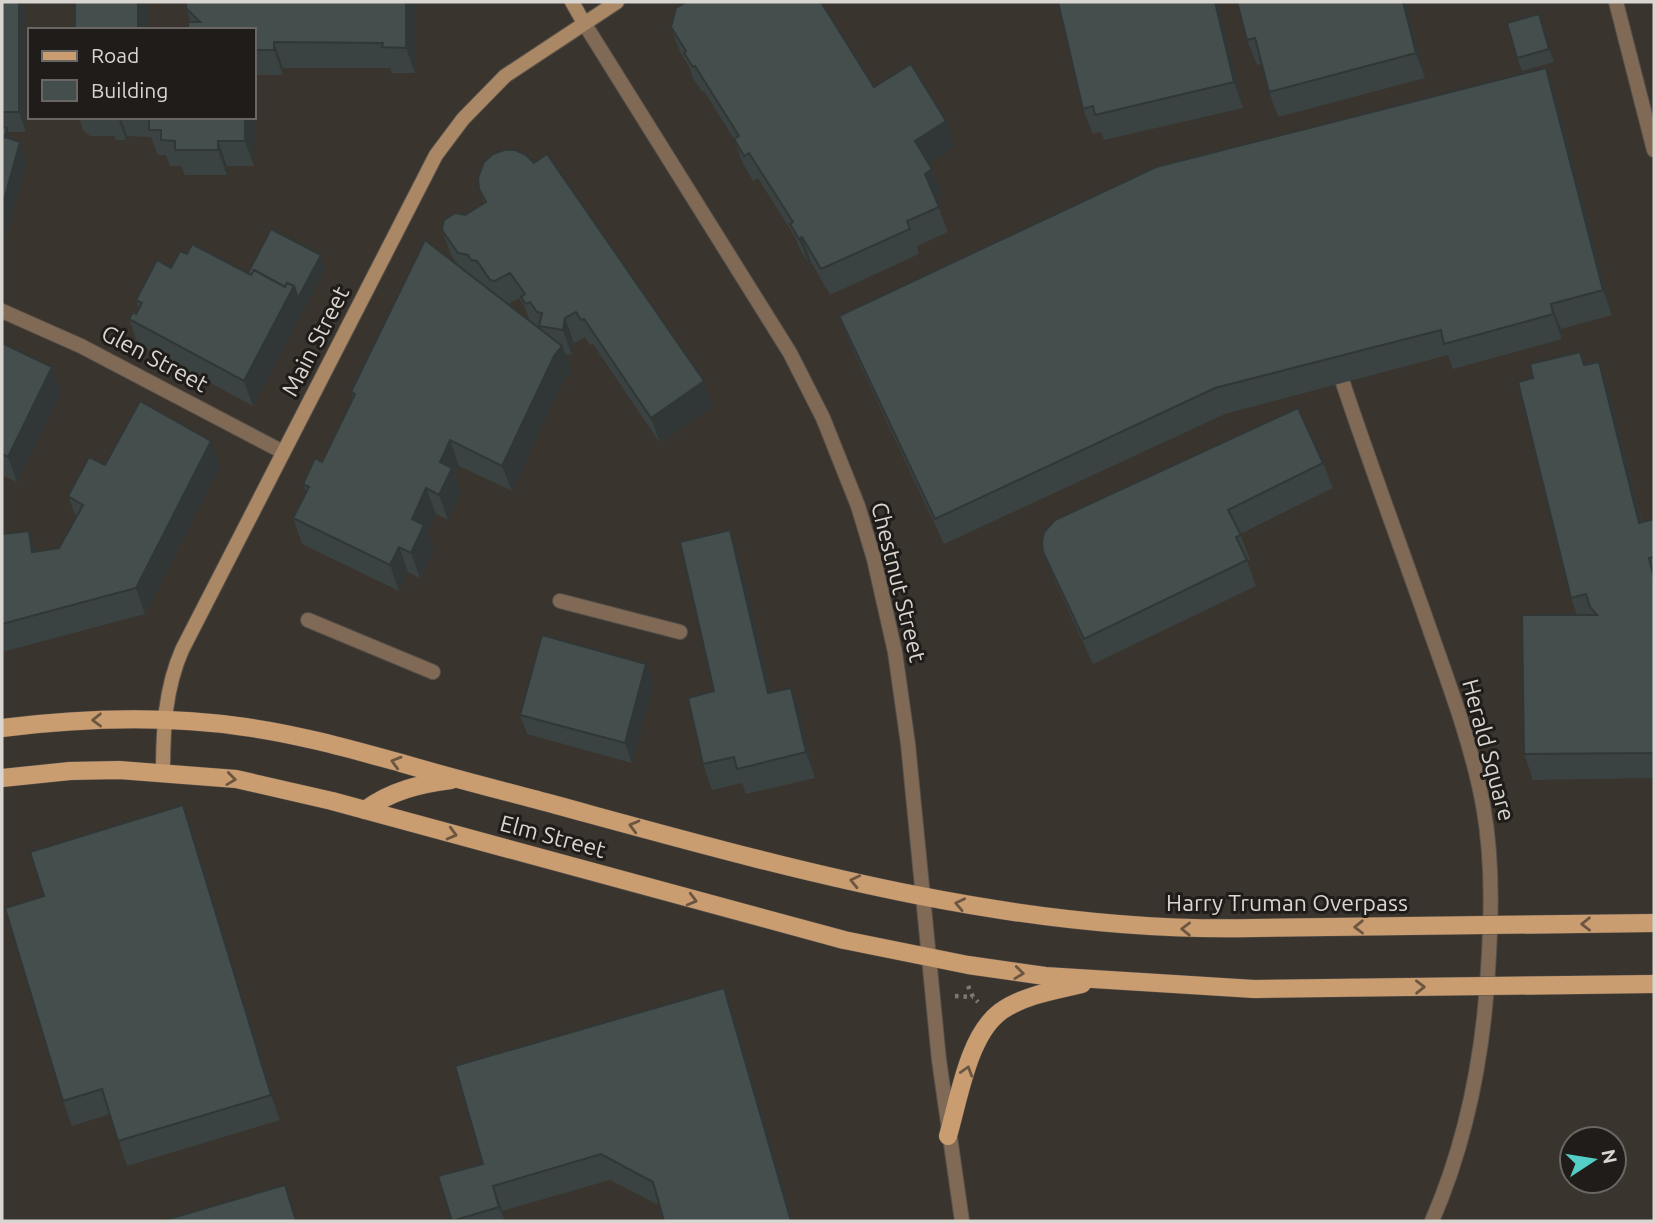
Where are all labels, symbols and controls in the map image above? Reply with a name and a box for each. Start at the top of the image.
legend [28,28,256,119]
text: Road [91,43,139,67]
text: Building [91,78,168,102]
street label: Main Street [277,282,353,400]
street label: Glen Street [98,320,212,396]
street label: Chestnut Street [867,500,931,664]
street label: Herald Square [1458,676,1520,824]
one-way arrow [91,712,101,728]
one-way arrow [390,755,402,770]
one-way arrow [225,772,237,787]
street label: Elm Street [497,810,609,862]
one-way arrow [629,820,641,834]
one-way arrow [445,825,457,840]
one-way arrow [849,875,861,889]
street label: Harry Truman Overpass [1166,890,1408,915]
one-way arrow [686,891,698,906]
one-way arrow [954,898,966,913]
one-way arrow [1580,916,1591,932]
one-way arrow [1353,919,1363,935]
one-way arrow [1180,921,1191,937]
one-way arrow [1013,966,1025,981]
one-way arrow [1416,979,1426,995]
one-way arrow [959,1065,973,1077]
north arrow [1558,1125,1628,1195]
text: N [1597,1147,1622,1166]

